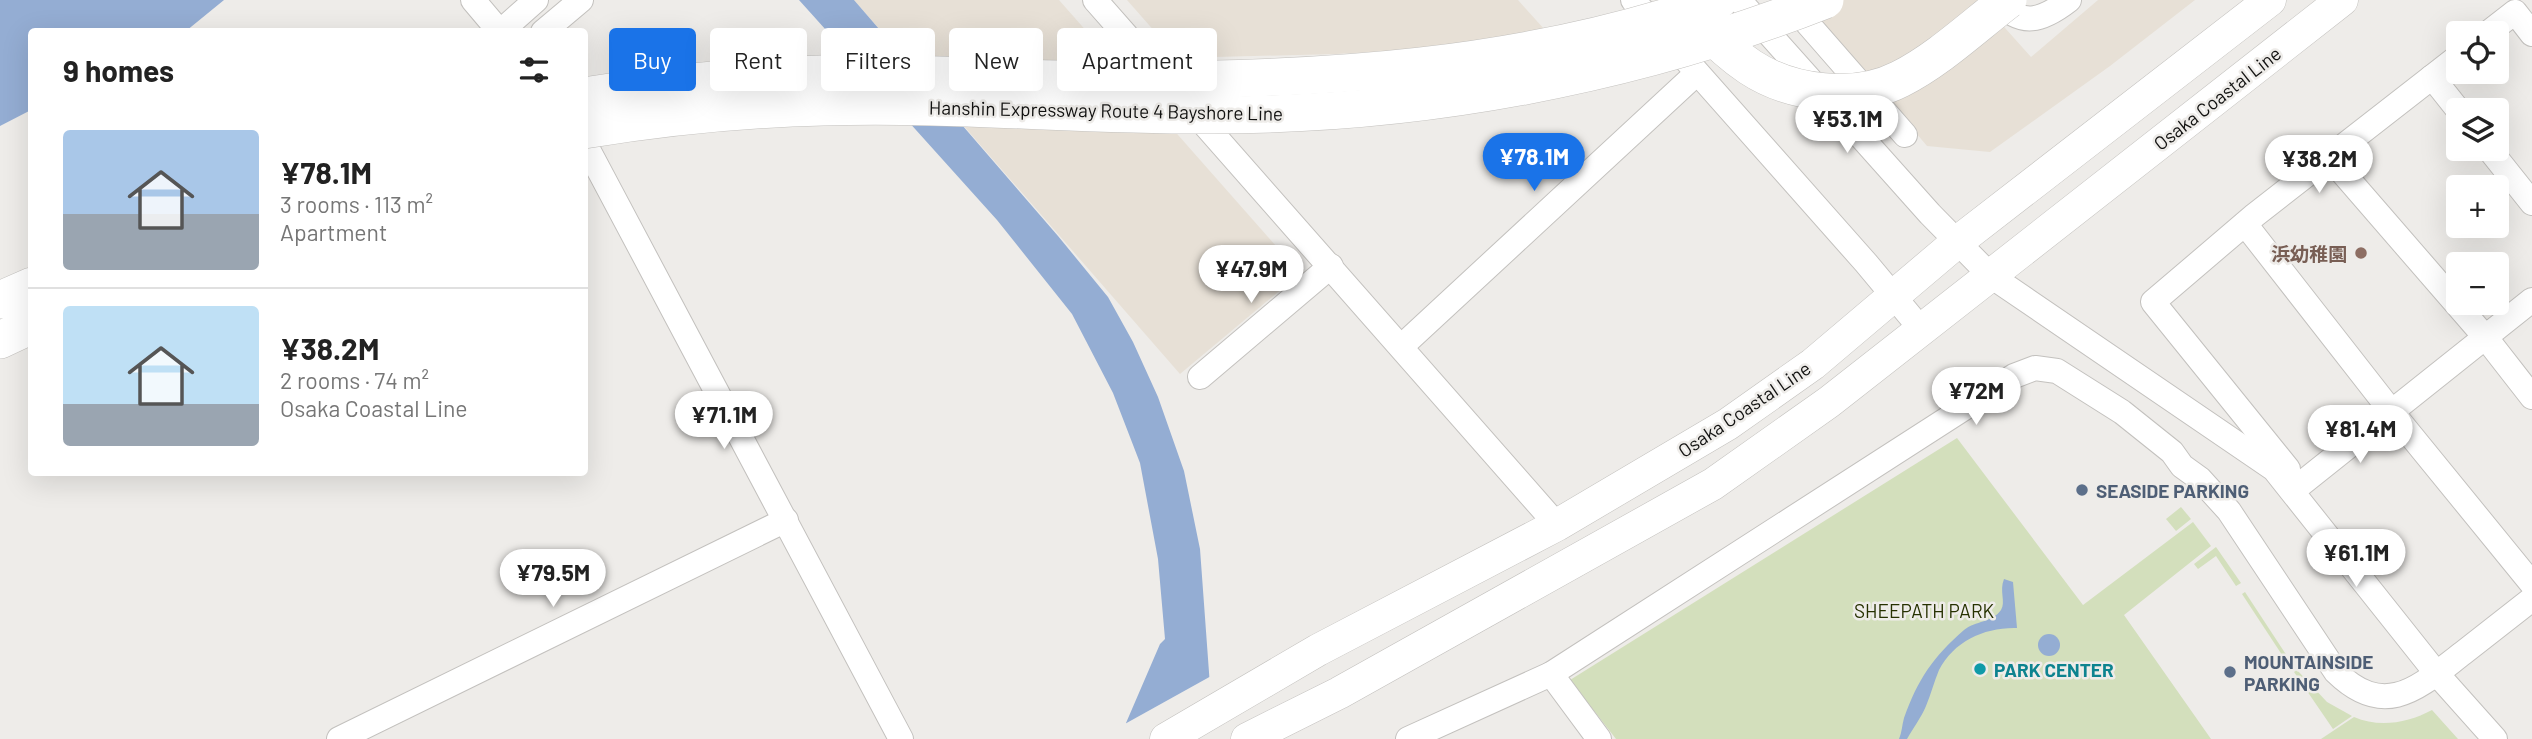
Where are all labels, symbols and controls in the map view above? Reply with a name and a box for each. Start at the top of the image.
map controls [2446,21,2509,315]
button: locate [2446,21,2509,84]
chip: Buy [609,28,696,91]
chip: Rent [710,28,807,91]
chip: Filters [821,28,935,91]
chip: New [949,28,1043,91]
chip: Apartment [1057,28,1217,91]
street label: Osaka Coastal Line [2149,41,2285,155]
icon: filters [515,51,553,89]
text: 9 homes [63,52,174,88]
street label: Hanshin Expressway Route 4 Bayshore Line [929,95,1283,125]
pin: ¥53.1M [1790,96,1904,155]
button: layers [2446,98,2509,161]
text: ¥53.1M [1811,104,1883,132]
pin: ¥78.1M [1477,134,1591,193]
pin: ¥38.2M [2262,136,2376,195]
text: ¥78.1M [1499,142,1569,170]
text: ¥38.2M [2281,144,2357,172]
text: ¥78.1M [280,154,372,190]
icon: home [119,158,203,242]
button: + [2446,175,2509,238]
text: 3 rooms · 113 m² [280,190,433,218]
text: Apartment [280,218,387,246]
place label: 浜幼稚園 [2271,242,2347,265]
marker: 浜幼稚園 [2353,245,2369,261]
pin: ¥47.9M [1194,246,1308,305]
button: − [2446,252,2509,315]
text: ¥47.9M [1215,254,1287,282]
text: ¥38.2M [280,330,379,366]
icon: home [119,334,203,418]
street label: Osaka Coastal Line [1673,356,1815,462]
text: 2 rooms · 74 m² [280,366,429,394]
pin: ¥72M [1935,368,2017,427]
text: ¥72M [1948,376,2004,404]
pin: ¥71.1M [667,392,781,451]
text: Osaka Coastal Line [280,394,468,422]
text: ¥71.1M [691,400,757,428]
pin: ¥81.4M [2303,406,2417,465]
text: ¥81.4M [2324,414,2396,442]
place label: SEASIDE PARKING [2096,479,2249,502]
marker: SEASIDE PARKING [2074,482,2090,498]
pin: ¥61.1M [2299,530,2413,589]
text: ¥61.1M [2323,538,2389,566]
pin: ¥79.5M [496,550,610,609]
text: ¥79.5M [516,558,590,586]
park label: SHEEPATH PARK [1854,599,1995,622]
place label: MOUNTAINSIDE PARKING [2244,650,2373,695]
place label: PARK CENTER [1994,658,2114,681]
marker: PARK CENTER [1972,661,1988,677]
marker: MOUNTAINSIDE PARKING [2222,664,2238,680]

